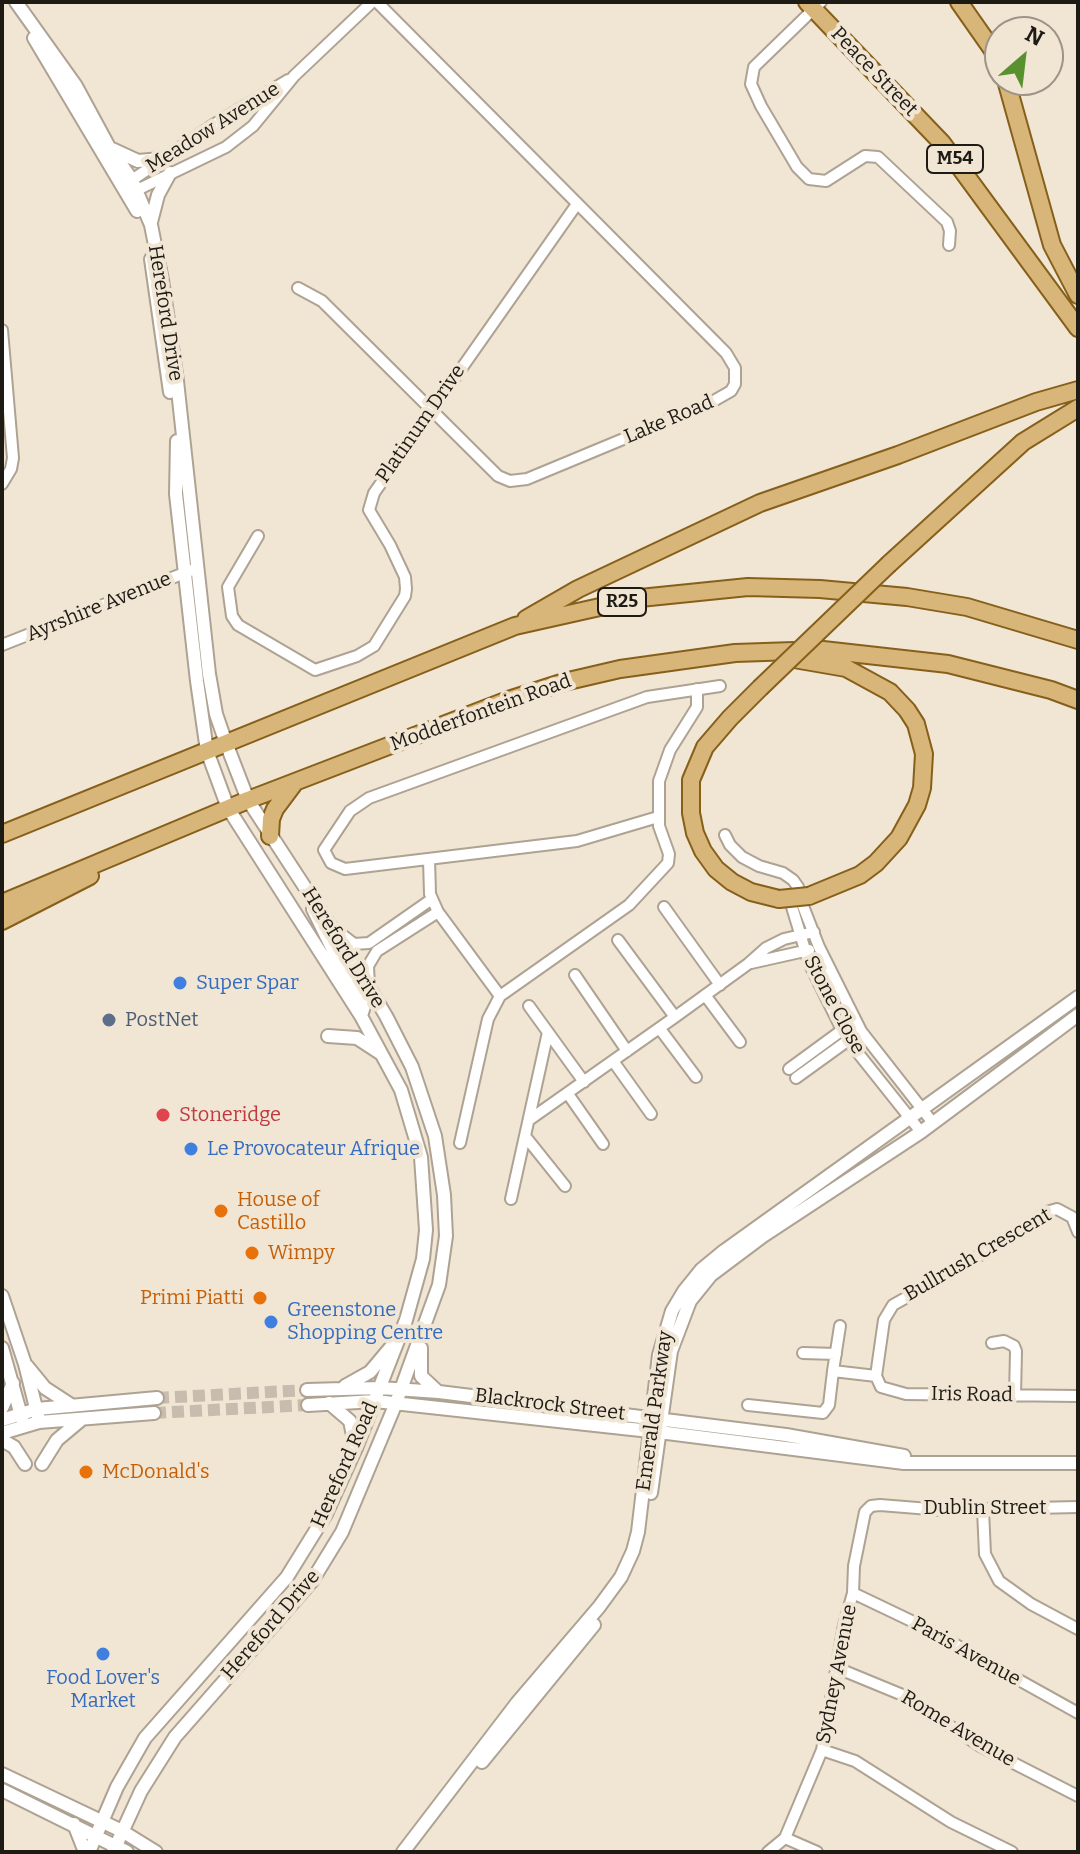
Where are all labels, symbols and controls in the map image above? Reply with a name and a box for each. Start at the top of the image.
north arrow [984,16,1064,96]
text: N [1021,20,1048,52]
street label: Peace Street [826,22,922,122]
street label: Meadow Avenue [142,77,284,179]
road number: M54 [927,145,983,173]
street label: Hereford Drive [142,243,188,383]
street label: Platinum Drive [371,360,471,488]
street label: Lake Road [621,391,717,449]
street label: Ayrshire Avenue [23,567,175,647]
road number: R25 [598,588,646,616]
street label: Modderfontein Road [387,669,575,757]
street label: Hereford Drive [296,883,390,1013]
street label: Stone Close [798,952,870,1058]
place label: Super Spar [196,971,299,995]
marker: Super Spar [171,974,189,992]
place label: PostNet [125,1008,199,1032]
marker: PostNet [100,1011,118,1029]
place label: Stoneridge [179,1103,281,1127]
marker: Stoneridge [154,1106,172,1124]
place label: Le Provocateur Afrique [207,1137,420,1161]
marker: Le Provocateur Afrique [182,1140,200,1158]
place label: House of Castillo [237,1188,319,1235]
marker: House of Castillo [212,1202,230,1220]
street label: Bullrush Crescent [900,1203,1056,1307]
place label: Wimpy [268,1241,335,1265]
marker: Wimpy [243,1244,261,1262]
place label: Primi Piatti [140,1286,244,1310]
marker: Primi Piatti [251,1289,269,1307]
place label: Greenstone Shopping Centre [287,1298,443,1345]
marker: Greenstone Shopping Centre [262,1313,280,1331]
street label: Emerald Parkway [632,1329,678,1493]
street label: Iris Road [931,1382,1013,1408]
street label: Blackrock Street [473,1384,627,1426]
street label: Hereford Road [307,1398,383,1532]
place label: McDonald's [102,1460,209,1484]
marker: McDonald's [77,1463,95,1481]
street label: Dublin Street [924,1496,1046,1520]
street label: Hereford Drive [217,1565,325,1685]
street label: Sydney Avenue [812,1602,862,1746]
street label: Paris Avenue [907,1612,1025,1692]
marker: Food Lover's Market [94,1645,112,1663]
place label: Food Lover's Market [46,1666,160,1713]
street label: Rome Avenue [897,1686,1019,1772]

